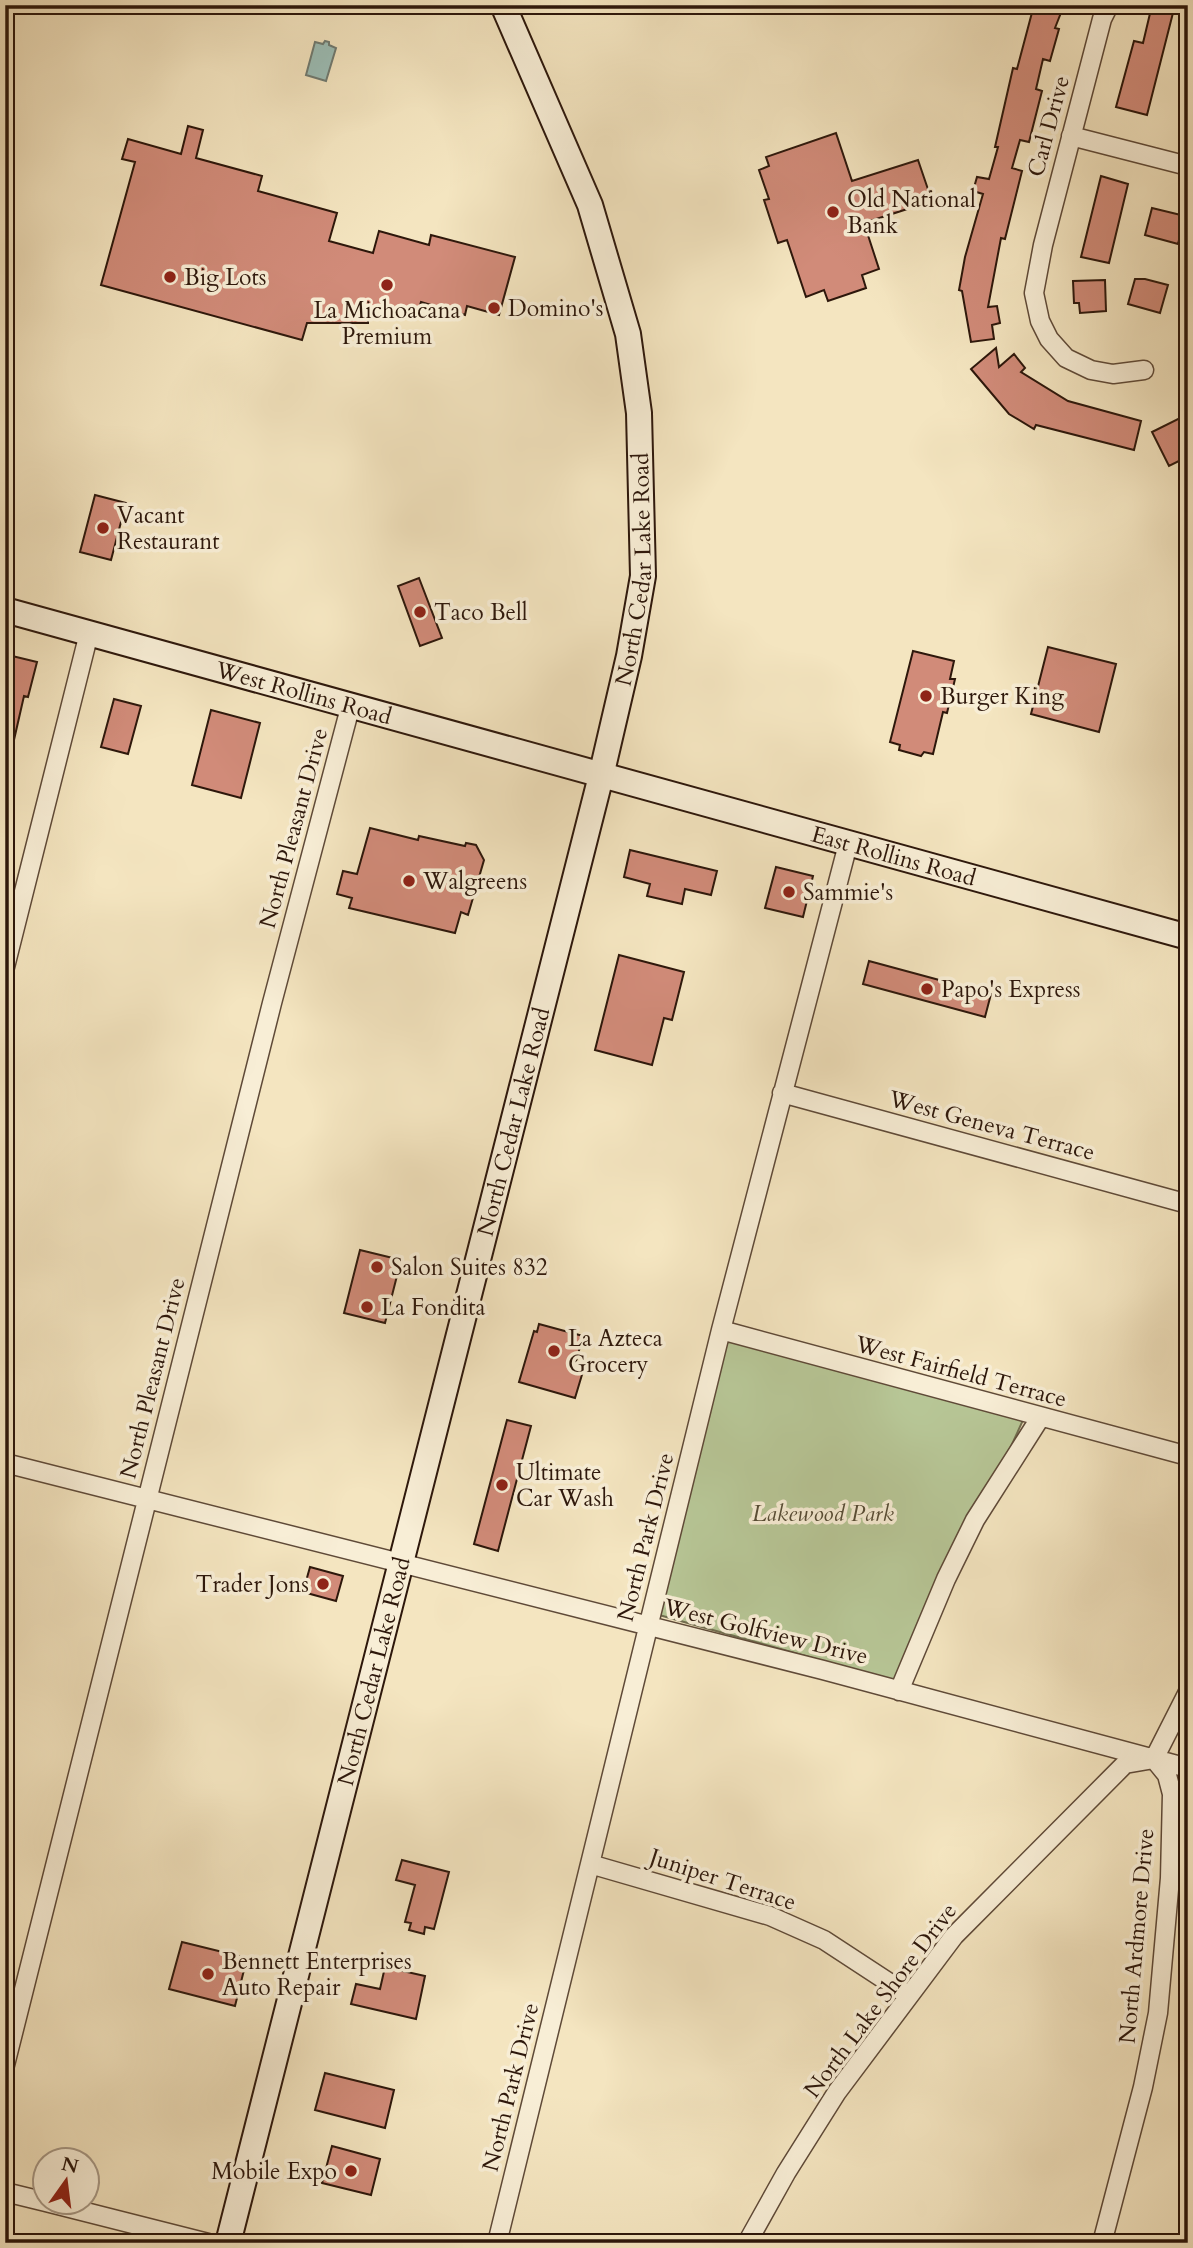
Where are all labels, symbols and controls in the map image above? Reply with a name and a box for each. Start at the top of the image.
street label: Carl Drive [1020,72,1077,180]
place label: Old National Bank [847,184,976,241]
marker: Old National Bank [825,204,841,220]
place label: Big Lots [184,262,266,293]
marker: Big Lots [162,269,178,285]
marker: La Michoacana Premium [379,277,395,293]
place label: Domino's [508,293,603,324]
place label: La Michoacana Premium [313,295,461,352]
marker: Domino's [486,300,502,316]
street label: North Cedar Lake Road [608,452,659,689]
place label: Vacant Restaurant [117,500,220,557]
marker: Vacant Restaurant [95,520,111,536]
place label: Taco Bell [434,597,528,628]
marker: Taco Bell [412,604,428,620]
street label: West Rollins Road [211,654,396,732]
place label: Burger King [940,681,1064,712]
marker: Burger King [918,688,934,704]
street label: North Pleasant Drive [252,725,335,932]
street label: East Rollins Road [808,819,980,894]
place label: Walgreens [422,866,527,897]
marker: Walgreens [401,873,417,889]
place label: Sammie's [803,877,893,908]
marker: Sammie's [781,884,797,900]
place label: Papo's Express [941,974,1080,1005]
marker: Papo's Express [919,981,935,997]
street label: North Cedar Lake Road [470,1003,558,1239]
street label: West Geneva Terrace [885,1083,1098,1168]
place label: Salon Suites 832 [391,1252,548,1283]
marker: Salon Suites 832 [369,1259,385,1275]
street label: North Pleasant Drive [113,1274,192,1482]
place label: La Fondita [381,1292,486,1323]
marker: La Fondita [359,1299,375,1315]
place label: La Azteca Grocery [568,1323,663,1380]
street label: West Fairfield Terrace [851,1328,1070,1415]
marker: La Azteca Grocery [546,1343,562,1359]
street label: North Park Drive [610,1450,681,1625]
place label: Ultimate Car Wash [516,1457,614,1514]
marker: Ultimate Car Wash [494,1477,510,1493]
park label: Lakewood Park [752,1498,895,1529]
street label: North Cedar Lake Road [330,1553,418,1789]
place label: Trader Jons [196,1569,309,1600]
marker: Trader Jons [315,1576,331,1592]
street label: West Golfview Drive [660,1591,871,1672]
street label: North Ardmore Drive [1112,1827,1161,2045]
street label: Juniper Terrace [643,1840,800,1918]
street label: North Lake Shore Drive [797,1897,964,2104]
place label: Bennett Enterprises Auto Repair [222,1946,412,2003]
marker: Bennett Enterprises Auto Repair [200,1966,216,1982]
street label: North Park Drive [475,2000,546,2175]
north arrow [32,2146,102,2216]
text: N [59,2151,82,2180]
place label: Mobile Expo [211,2156,337,2187]
marker: Mobile Expo [343,2163,359,2179]

